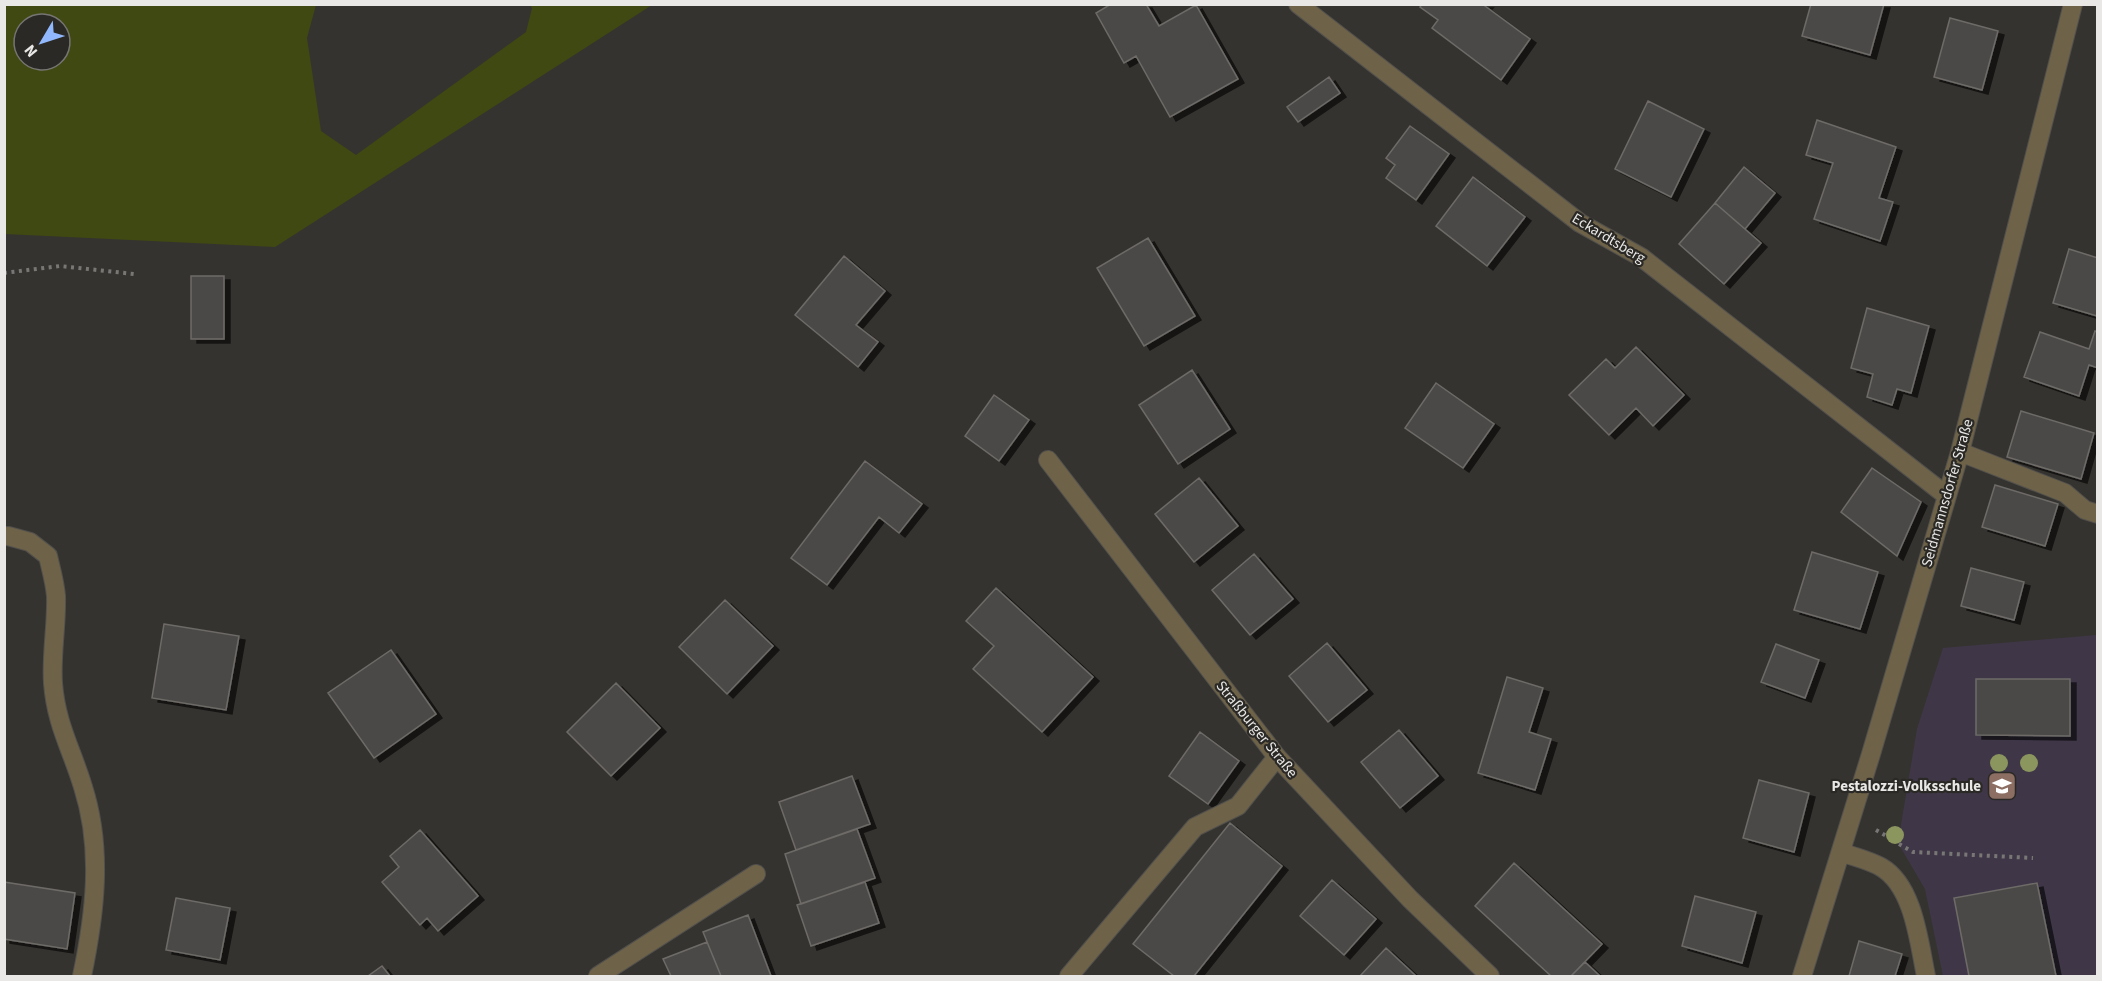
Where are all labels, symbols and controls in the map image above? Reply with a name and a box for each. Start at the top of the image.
north arrow [12,12,72,72]
text: N [19,40,43,62]
street label: Eckardtsberg [1568,208,1650,269]
street label: Seidmannsdorfer Straße [1916,417,1979,570]
street label: Straßburger Straße [1211,676,1302,782]
school or university icon: Pestalozzi-Volksschule [1986,770,2018,802]
place label: Pestalozzi-Volksschule [1832,776,1981,797]

